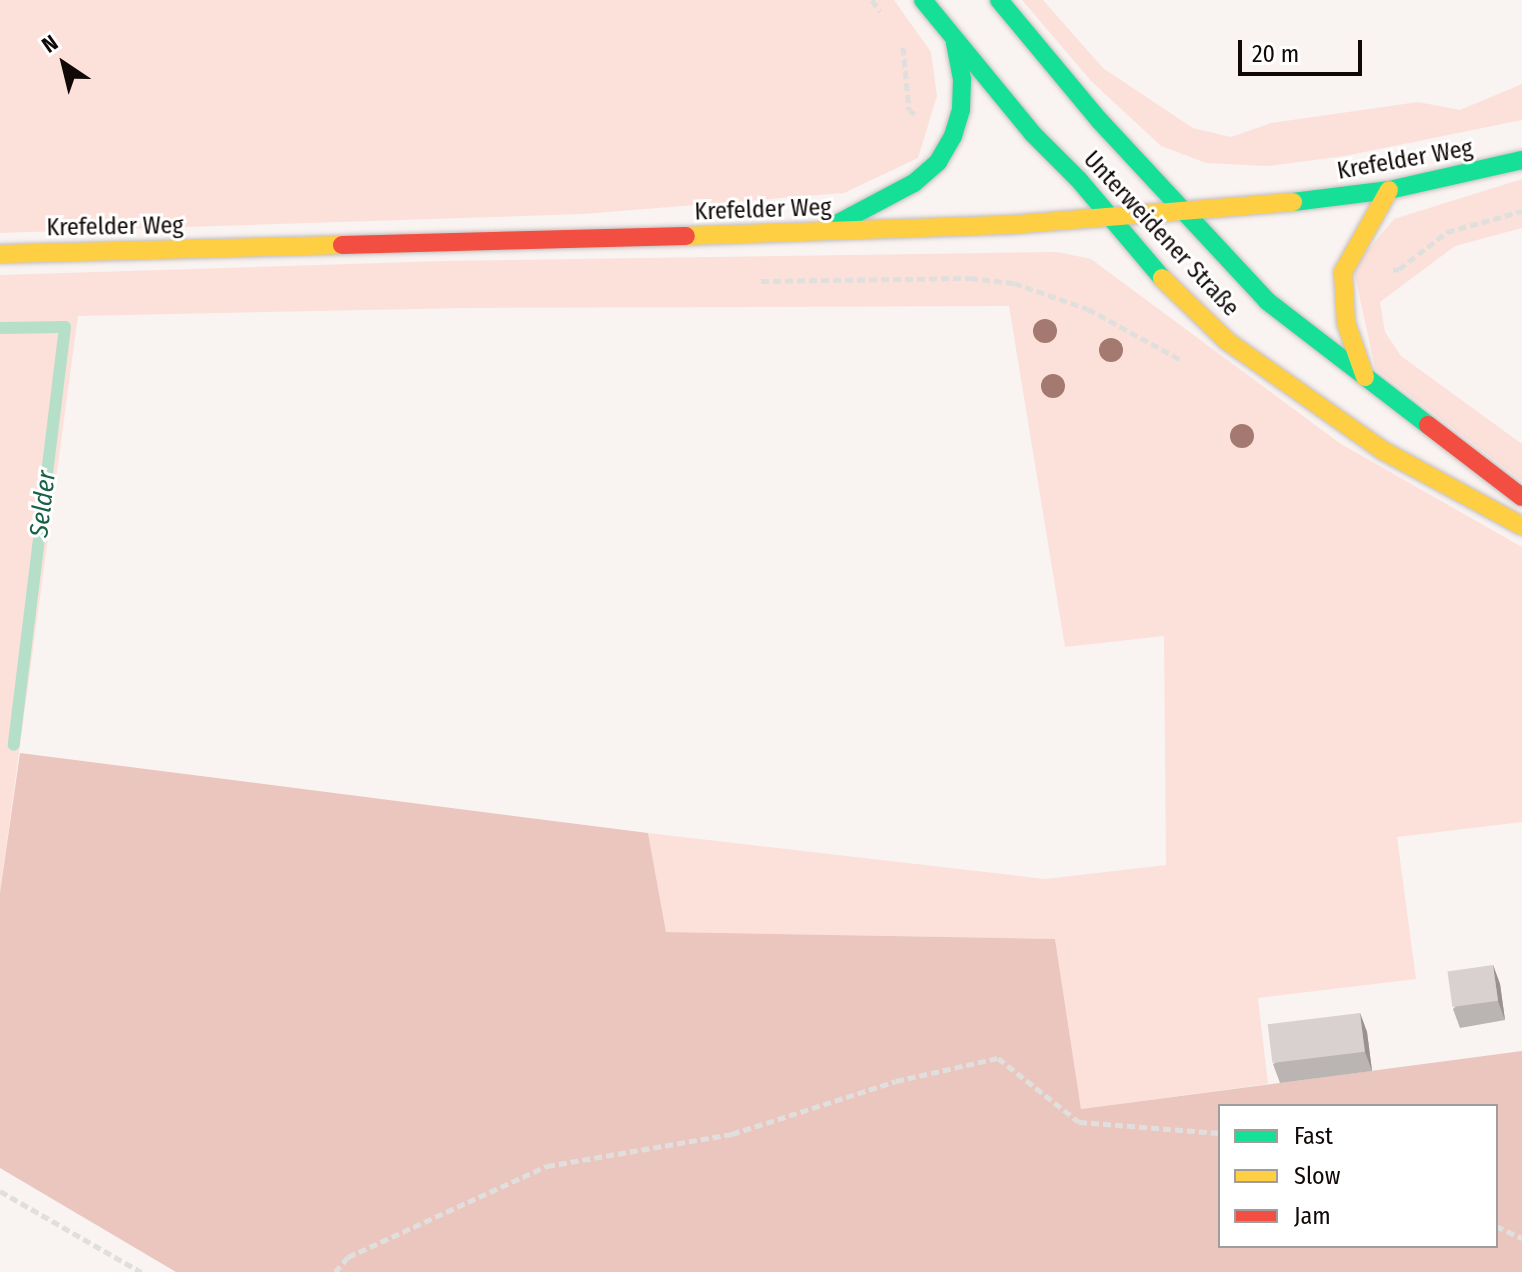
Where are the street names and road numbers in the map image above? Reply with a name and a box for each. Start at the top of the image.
street label: Krefelder Weg [1335,134,1475,186]
street label: Unterweidener Straße [1077,145,1245,323]
street label: Krefelder Weg [694,193,832,227]
street label: Krefelder Weg [46,211,184,243]

